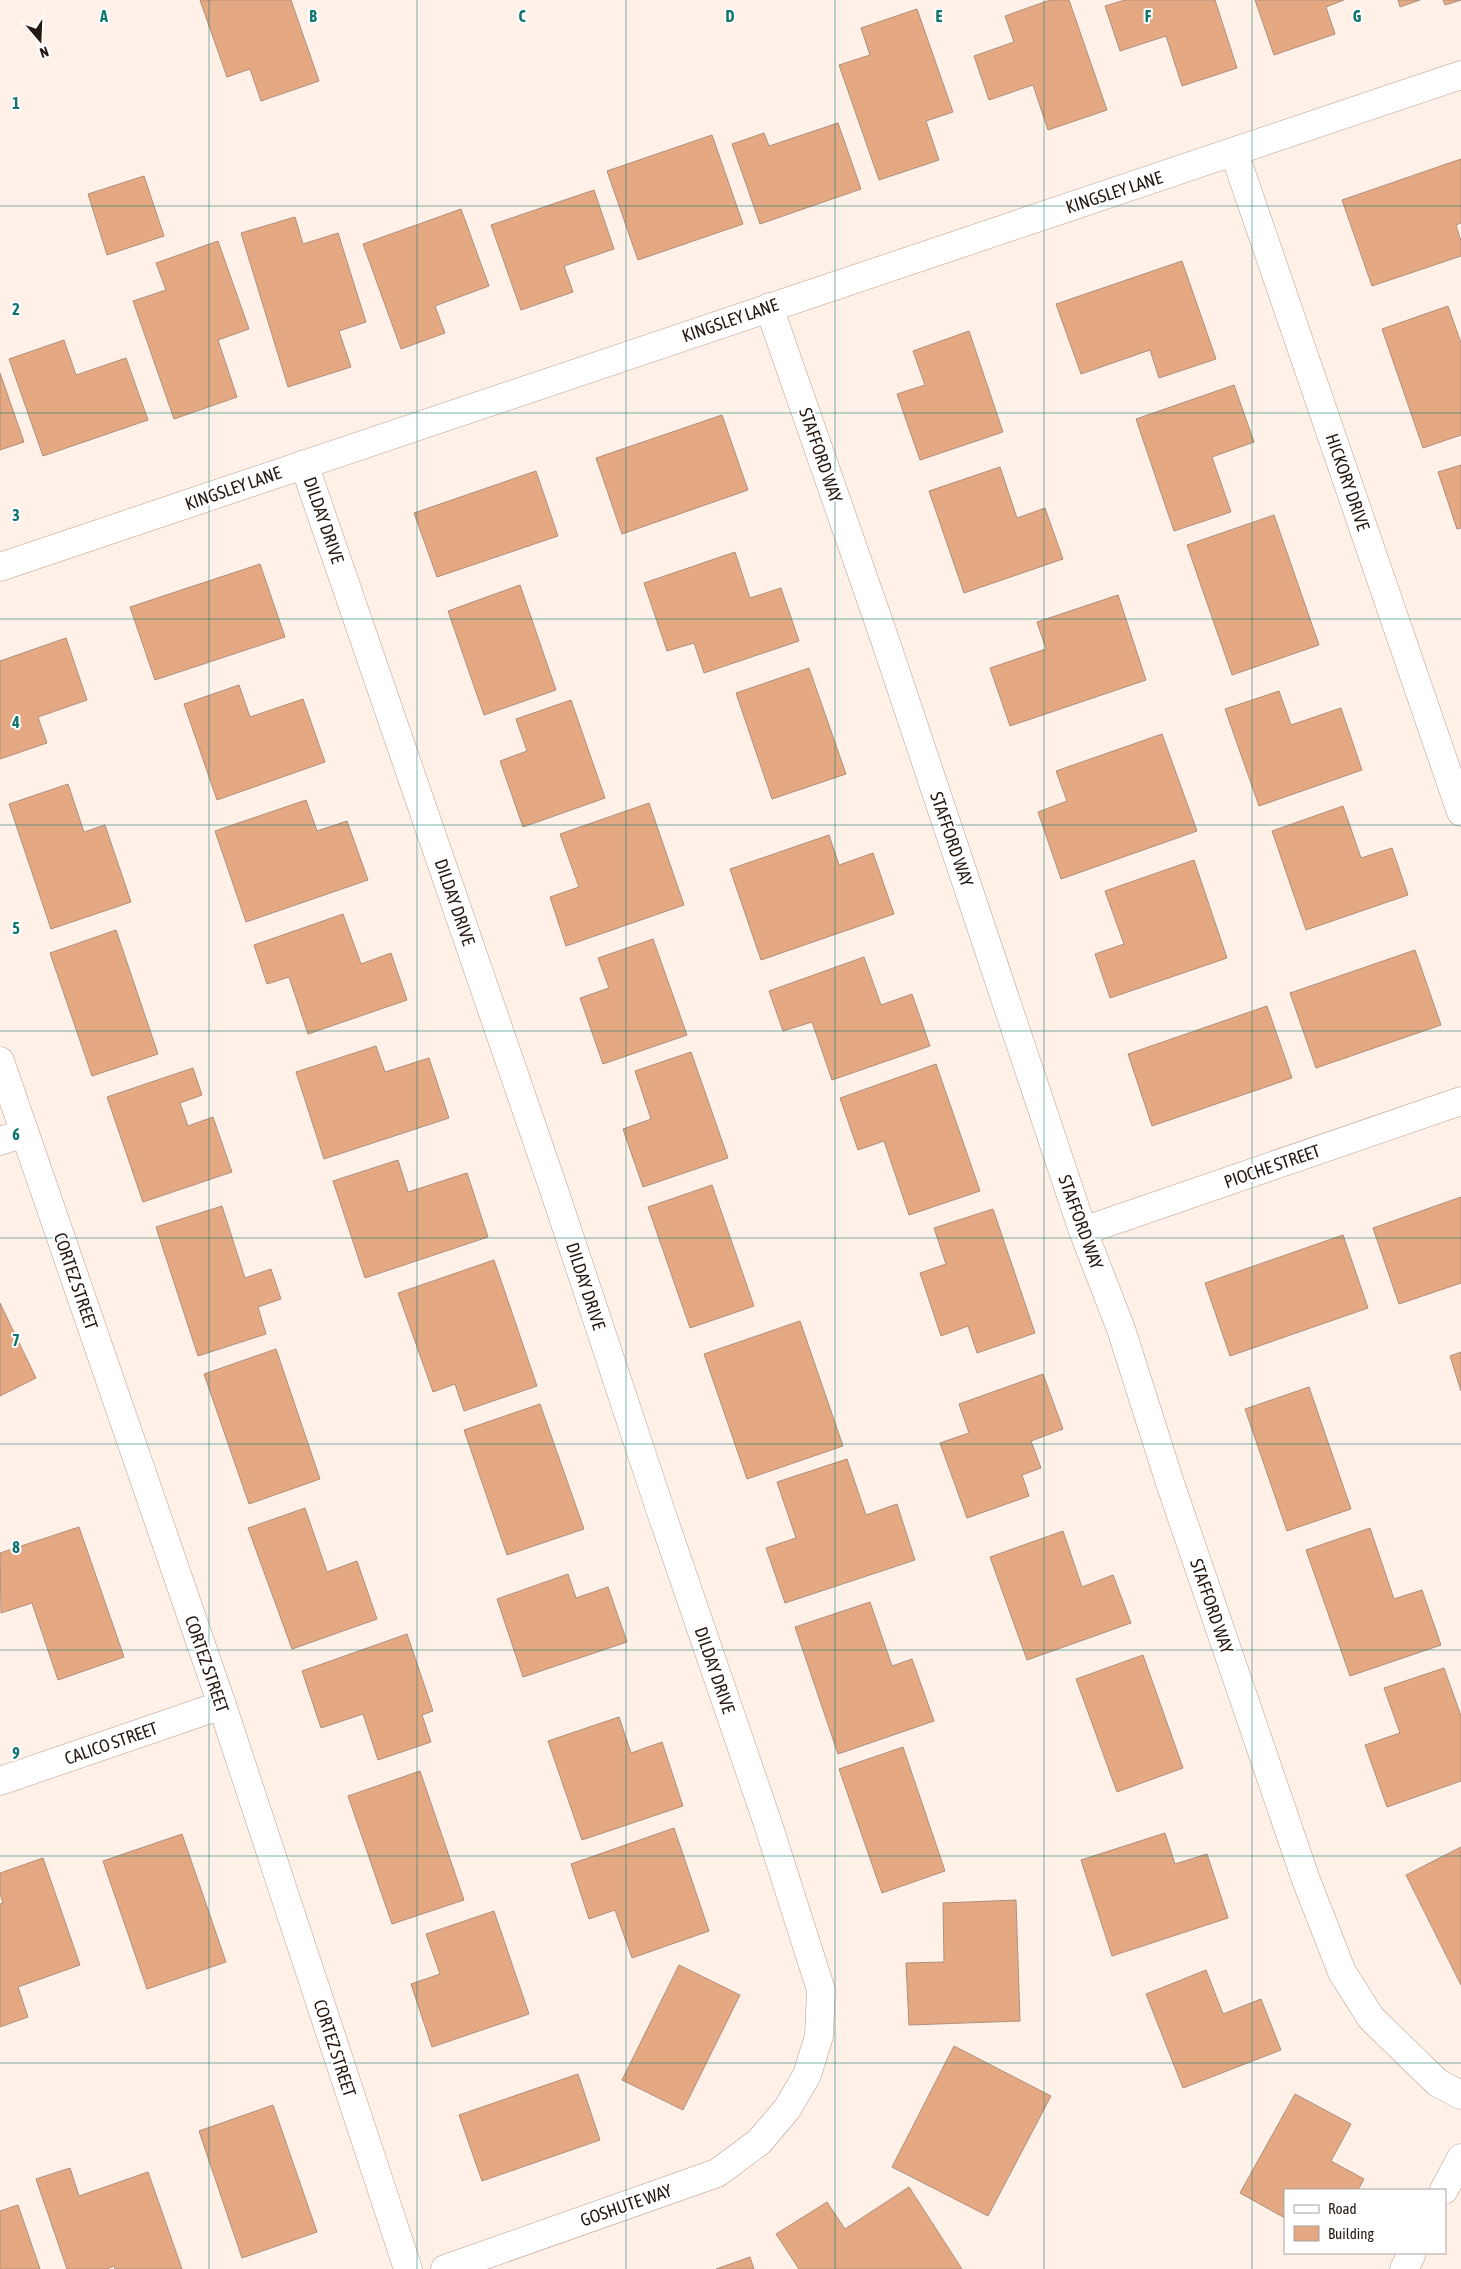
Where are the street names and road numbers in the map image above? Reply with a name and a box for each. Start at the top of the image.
street label: KINGSLEY LANE [1063,166,1165,217]
street label: KINGSLEY LANE [679,294,781,346]
street label: STAFFORD WAY [795,405,847,505]
street label: HICKORY DRIVE [1322,431,1375,534]
street label: KINGSLEY LANE [182,462,284,514]
street label: DILDAY DRIVE [299,474,349,566]
street label: STAFFORD WAY [926,789,978,889]
street label: DILDAY DRIVE [430,856,480,948]
street label: PIOCHE STREET [1221,1140,1323,1192]
street label: STAFFORD WAY [1054,1172,1108,1272]
street label: CORTEZ STREET [50,1230,102,1332]
street label: DILDAY DRIVE [562,1240,610,1332]
street label: STAFFORD WAY [1186,1556,1238,1656]
street label: CORTEZ STREET [181,1613,233,1715]
street label: DILDAY DRIVE [690,1624,740,1716]
street label: CALICO STREET [62,1717,160,1769]
street label: CORTEZ STREET [309,1997,361,2099]
street label: GOSHUTE WAY [577,2180,675,2230]

